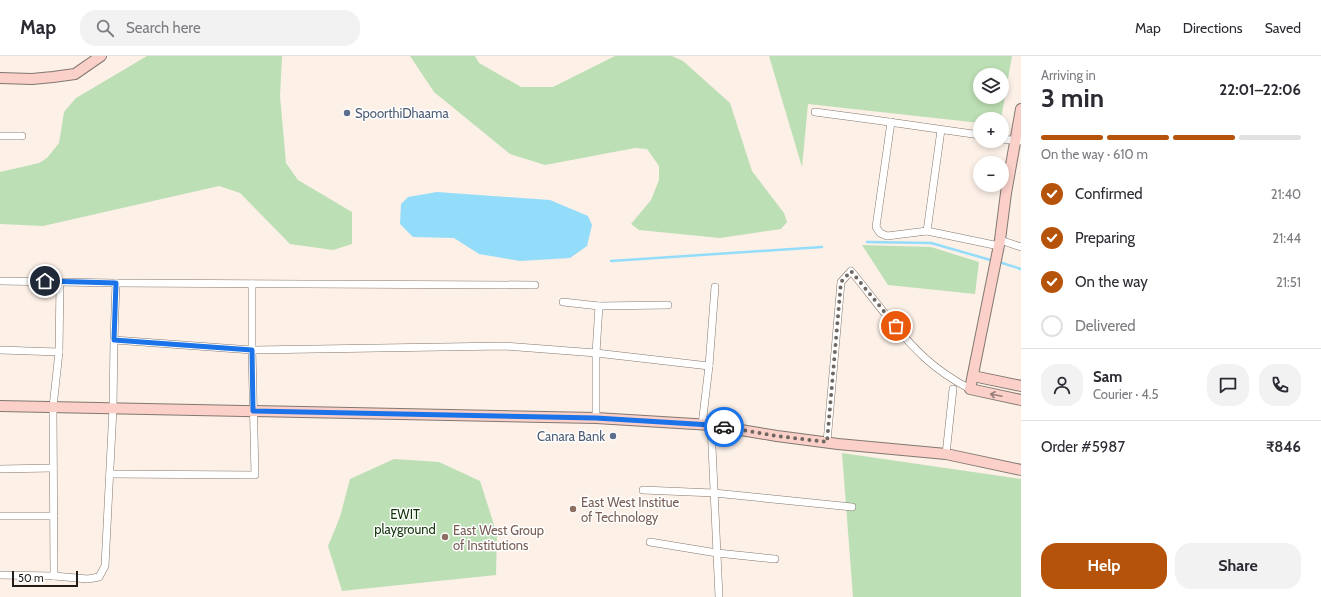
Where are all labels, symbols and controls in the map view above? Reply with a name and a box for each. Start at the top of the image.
search box [80,10,360,46]
text: Map [20,16,56,39]
icon: search [94,17,116,39]
text: Search here [126,19,201,37]
text: Map [1135,19,1161,37]
text: Directions [1183,19,1243,37]
text: Saved [1265,19,1301,37]
text: Arriving in [1041,67,1096,83]
map controls [973,68,1009,192]
button: layers [973,68,1009,104]
text: 22:01–22:06 [1219,81,1301,99]
text: 3 min [1041,82,1104,114]
place label: SpoorthiDhaama [355,105,449,121]
marker: SpoorthiDhaama [342,108,352,118]
button: + [973,112,1009,148]
text: On the way · 610 m [1041,146,1148,162]
button: − [973,156,1009,192]
icon: check [1041,183,1063,205]
text: Confirmed [1075,185,1143,203]
text: 21:40 [1271,186,1301,202]
icon: check [1041,227,1063,249]
text: Preparing [1075,229,1135,247]
text: 21:44 [1272,230,1301,246]
pin [28,264,62,298]
icon: home [34,270,56,292]
icon: check [1041,271,1063,293]
text: On the way [1075,273,1148,291]
text: 21:51 [1276,274,1301,290]
pin [879,309,913,343]
icon: bag [885,315,907,337]
text: Delivered [1075,317,1136,335]
button: person [1041,364,1083,406]
button: chat [1207,364,1249,406]
button: phone [1259,364,1301,406]
text: Sam [1093,368,1122,386]
text: Courier · 4.5 [1093,386,1158,402]
one-way arrow [989,391,1002,399]
courier [704,407,744,447]
icon: car [713,416,735,438]
place label: Canara Bank [537,428,605,444]
marker: Canara Bank [608,431,618,441]
text: Order #5987 [1041,438,1125,456]
text: ₹846 [1266,438,1301,456]
place label: East West Institue of Technology [581,494,679,525]
marker: East West Institue of Technology [568,504,578,514]
park label: EWIT playground [374,506,436,537]
place label: East West Group of Institutions [453,522,544,553]
marker: East West Group of Institutions [440,532,450,542]
button: Help [1041,543,1167,589]
button: Share [1175,543,1301,589]
scale bar [12,569,78,588]
text: 50 m [18,571,44,585]

